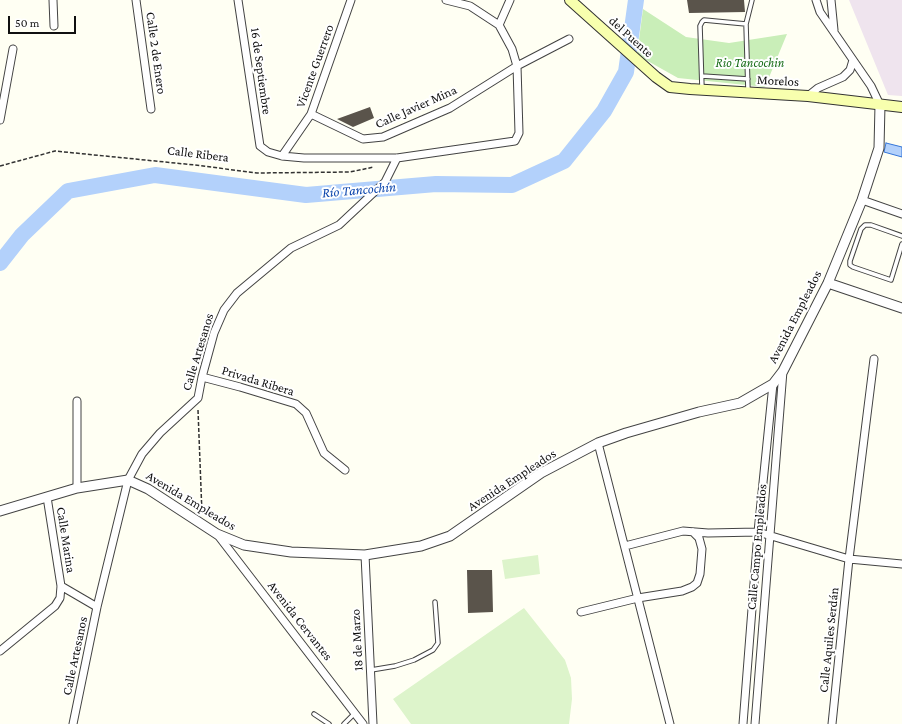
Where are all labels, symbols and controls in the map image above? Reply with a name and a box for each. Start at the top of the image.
scale bar [10,8,78,34]
street label: Calle 2 de Enero [143,11,169,95]
street label: del Puente [606,13,656,61]
text: 50 m [15,16,39,30]
street label: Vicente Guerrero [293,22,337,110]
street label: 16 de Septiembre [247,27,275,115]
park label: Rio Tancochin [716,55,784,71]
street label: Morelos [756,72,800,90]
street label: Calle Javier Mina [373,82,459,132]
street label: Calle Ribera [166,142,230,166]
water label: Río Tancochín [321,178,397,202]
street label: Avenida Empleados [765,268,825,366]
street label: Calle Artesanos [179,311,217,393]
street label: Privada Ribera [220,363,296,399]
street label: Avenida Empleados [465,446,559,514]
street label: Avenida Empleados [143,468,239,534]
street label: Calle Campo Empleados [744,483,770,611]
street label: Calle Marina [53,506,79,574]
street label: Avenida Cervantes [264,578,336,664]
street label: Calle Aquiles Serdán [816,587,842,693]
street label: 18 de Marzo [348,609,366,671]
street label: Calle Artesanos [59,615,91,697]

